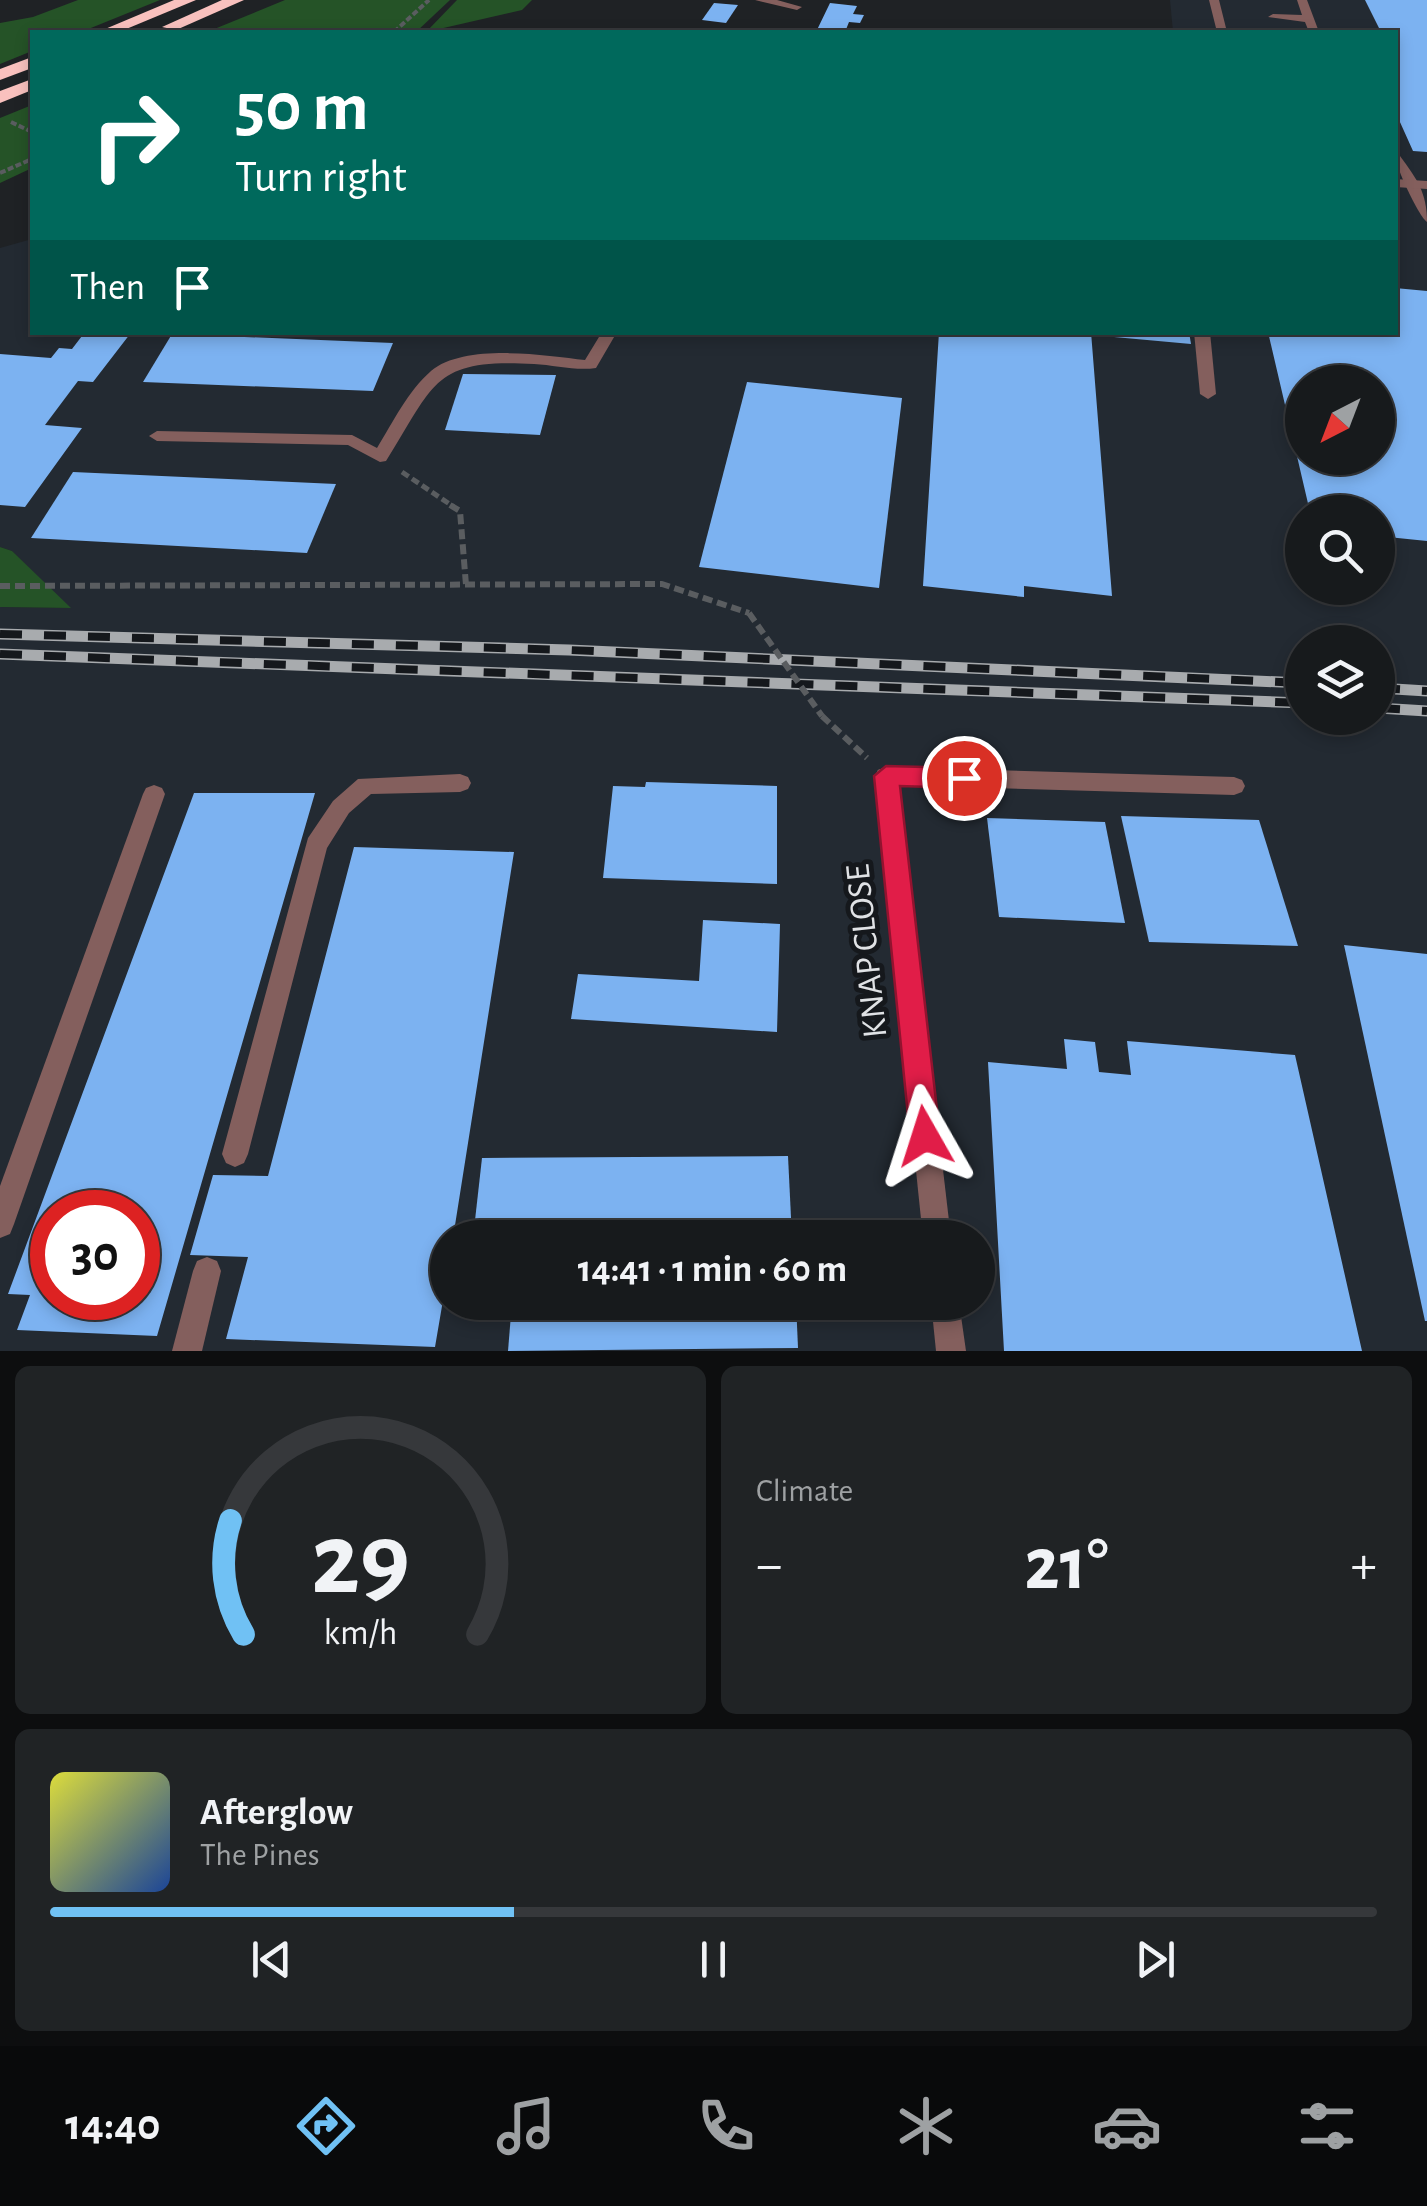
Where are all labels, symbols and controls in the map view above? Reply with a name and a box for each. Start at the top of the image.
icon: right [70,70,200,200]
text: 50 m [235,73,369,143]
text: Turn right [235,155,407,200]
icon: arrive [165,260,220,315]
text: Then [70,269,145,307]
north arrow [1285,365,1395,475]
map controls [1285,365,1395,735]
button: search [1285,495,1395,605]
button: layers [1285,625,1395,735]
pin [922,736,1007,821]
icon: arrive [937,751,992,806]
street label: KNAP CLOSE [840,862,894,1040]
position arrow [873,1084,977,1188]
speed limit sign: 30 [30,1190,160,1320]
text: 14:41 · 1 min · 60 m [578,1251,847,1289]
text: Climate [756,1475,853,1507]
text: 29 [311,1509,410,1613]
text: 21° [1024,1528,1109,1603]
text: − [756,1538,782,1593]
text: + [1351,1538,1377,1593]
text: km/h [324,1615,397,1651]
text: Afterglow [200,1794,353,1832]
text: The Pines [200,1839,320,1871]
icon: previous [244,1932,299,1987]
icon: pause [686,1932,741,1987]
icon: next [1128,1932,1183,1987]
icon: directions [291,2091,361,2161]
icon: music [491,2091,561,2161]
icon: phone [691,2091,761,2161]
icon: climate [891,2091,961,2161]
icon: car [1092,2091,1162,2161]
icon: filters [1292,2091,1362,2161]
text: 14:40 [65,2103,160,2148]

